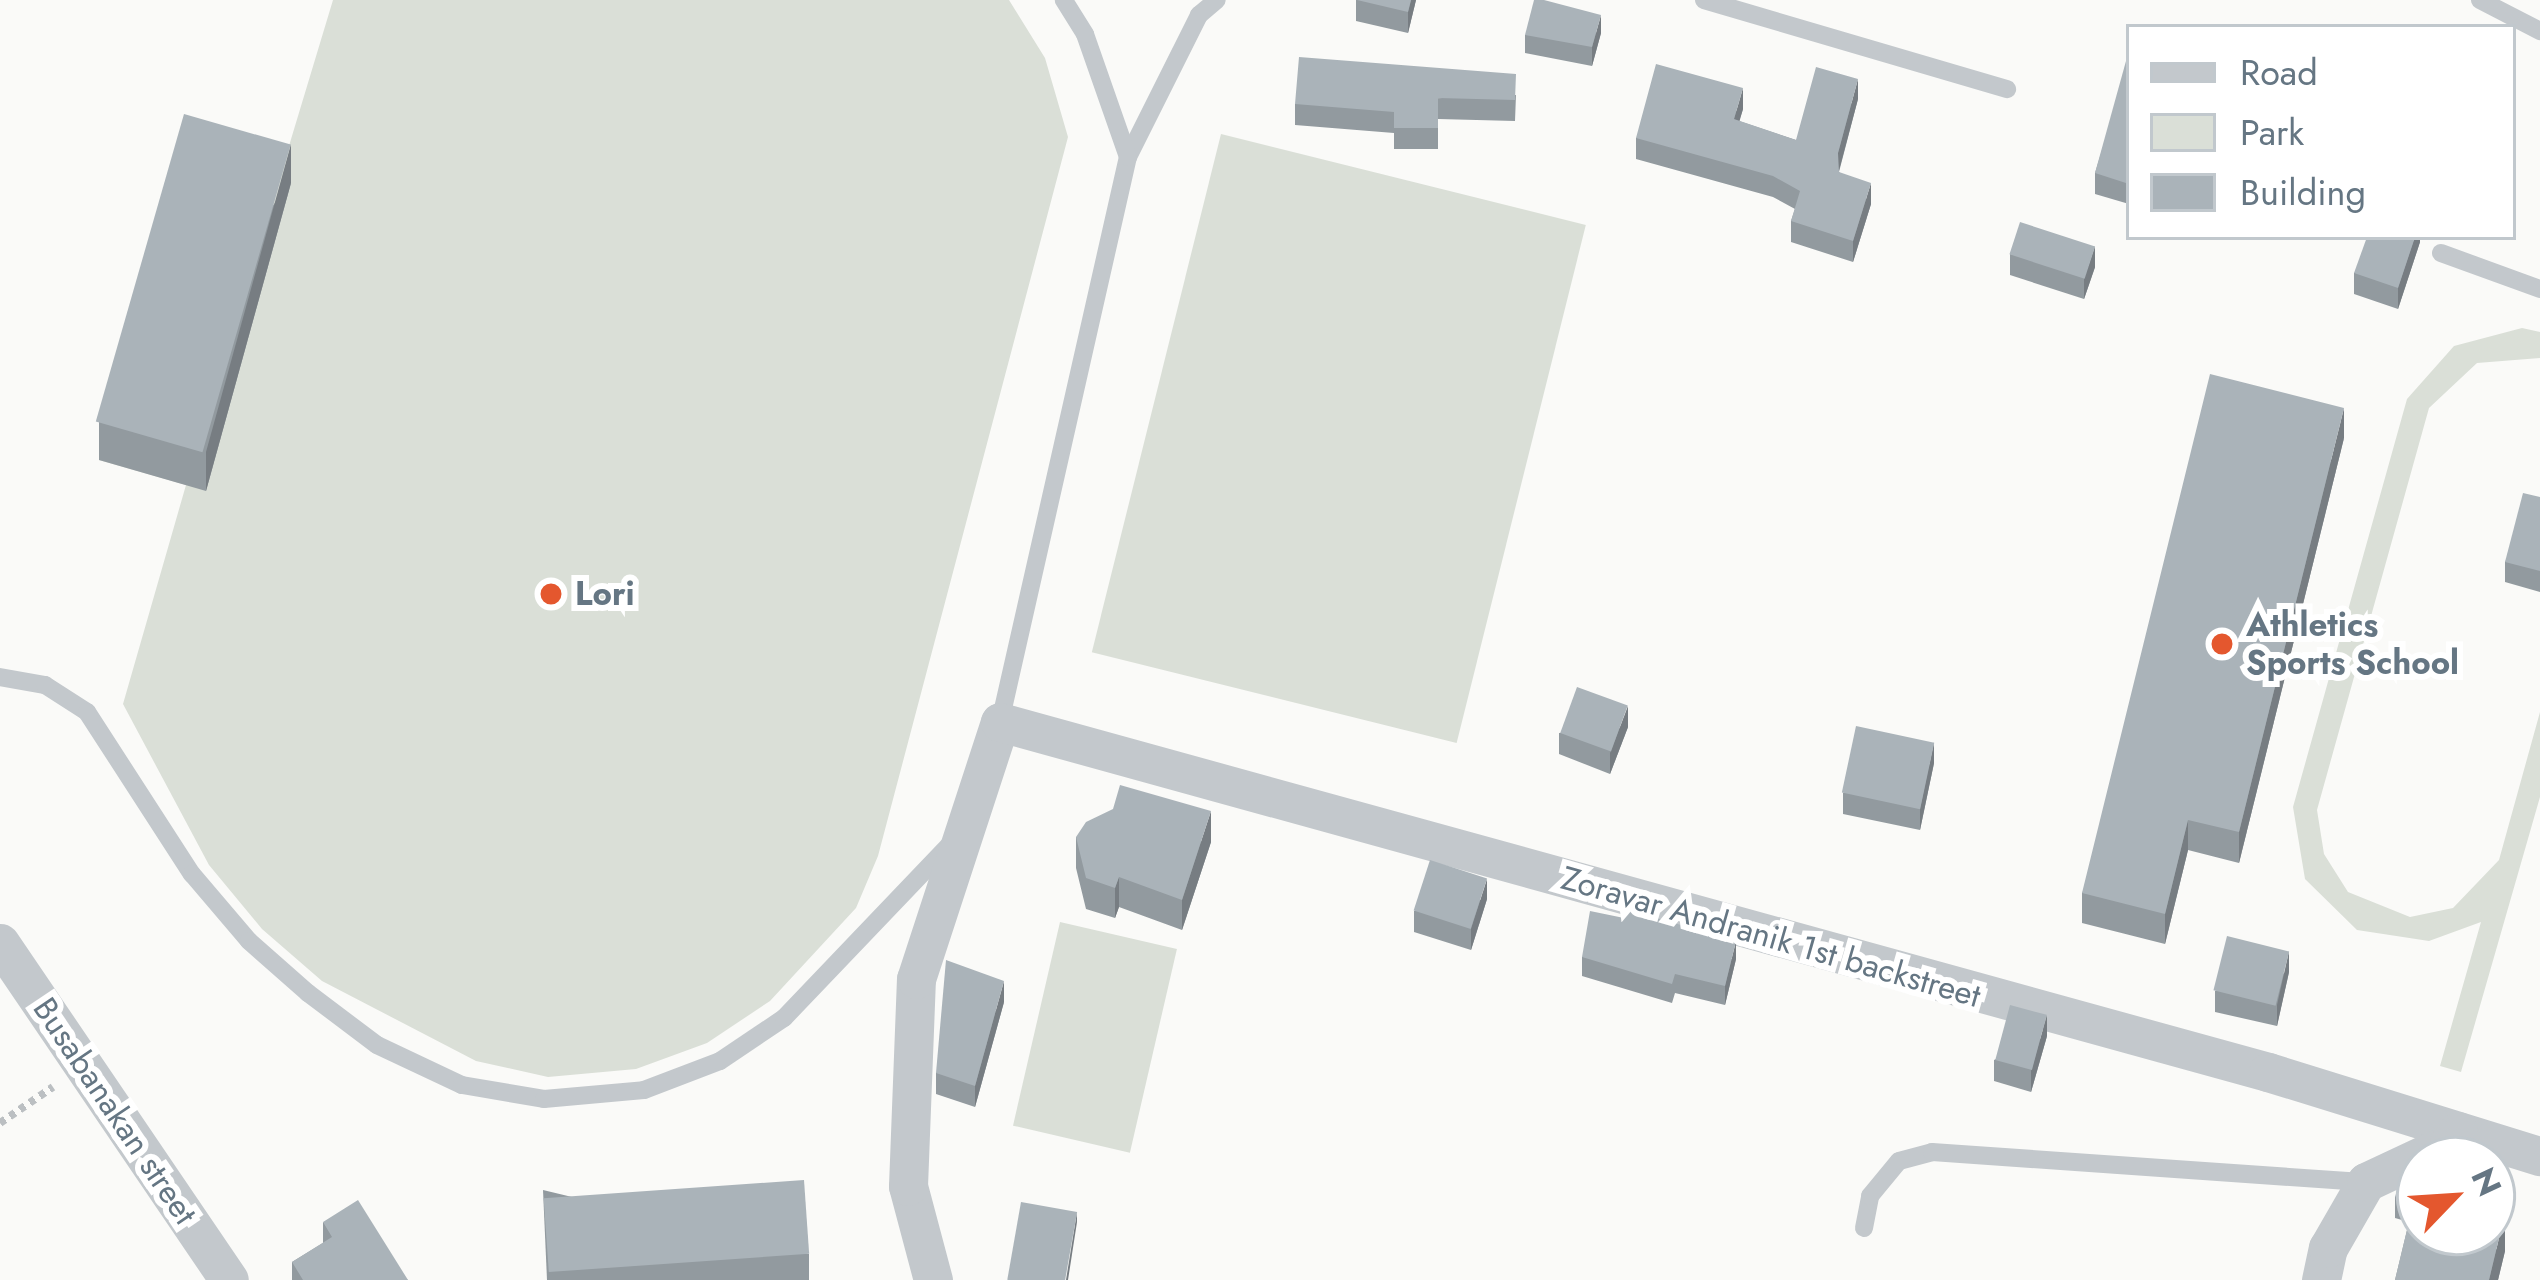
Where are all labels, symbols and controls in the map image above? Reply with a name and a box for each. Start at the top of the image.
legend [2126,24,2516,240]
text: Road [2240,46,2318,98]
text: Park [2240,106,2304,158]
text: Building [2240,166,2366,218]
place label: Lori [575,574,635,614]
marker: Lori [538,581,564,607]
place label: Athletics Sports School [2246,605,2459,683]
marker: Athletics Sports School [2209,631,2235,657]
street label: Zoravar Andranik 1st backstreet [1557,858,1985,1016]
street label: Busabanakan street [25,990,205,1232]
north arrow [2396,1136,2516,1256]
text: N [2460,1160,2513,1204]

